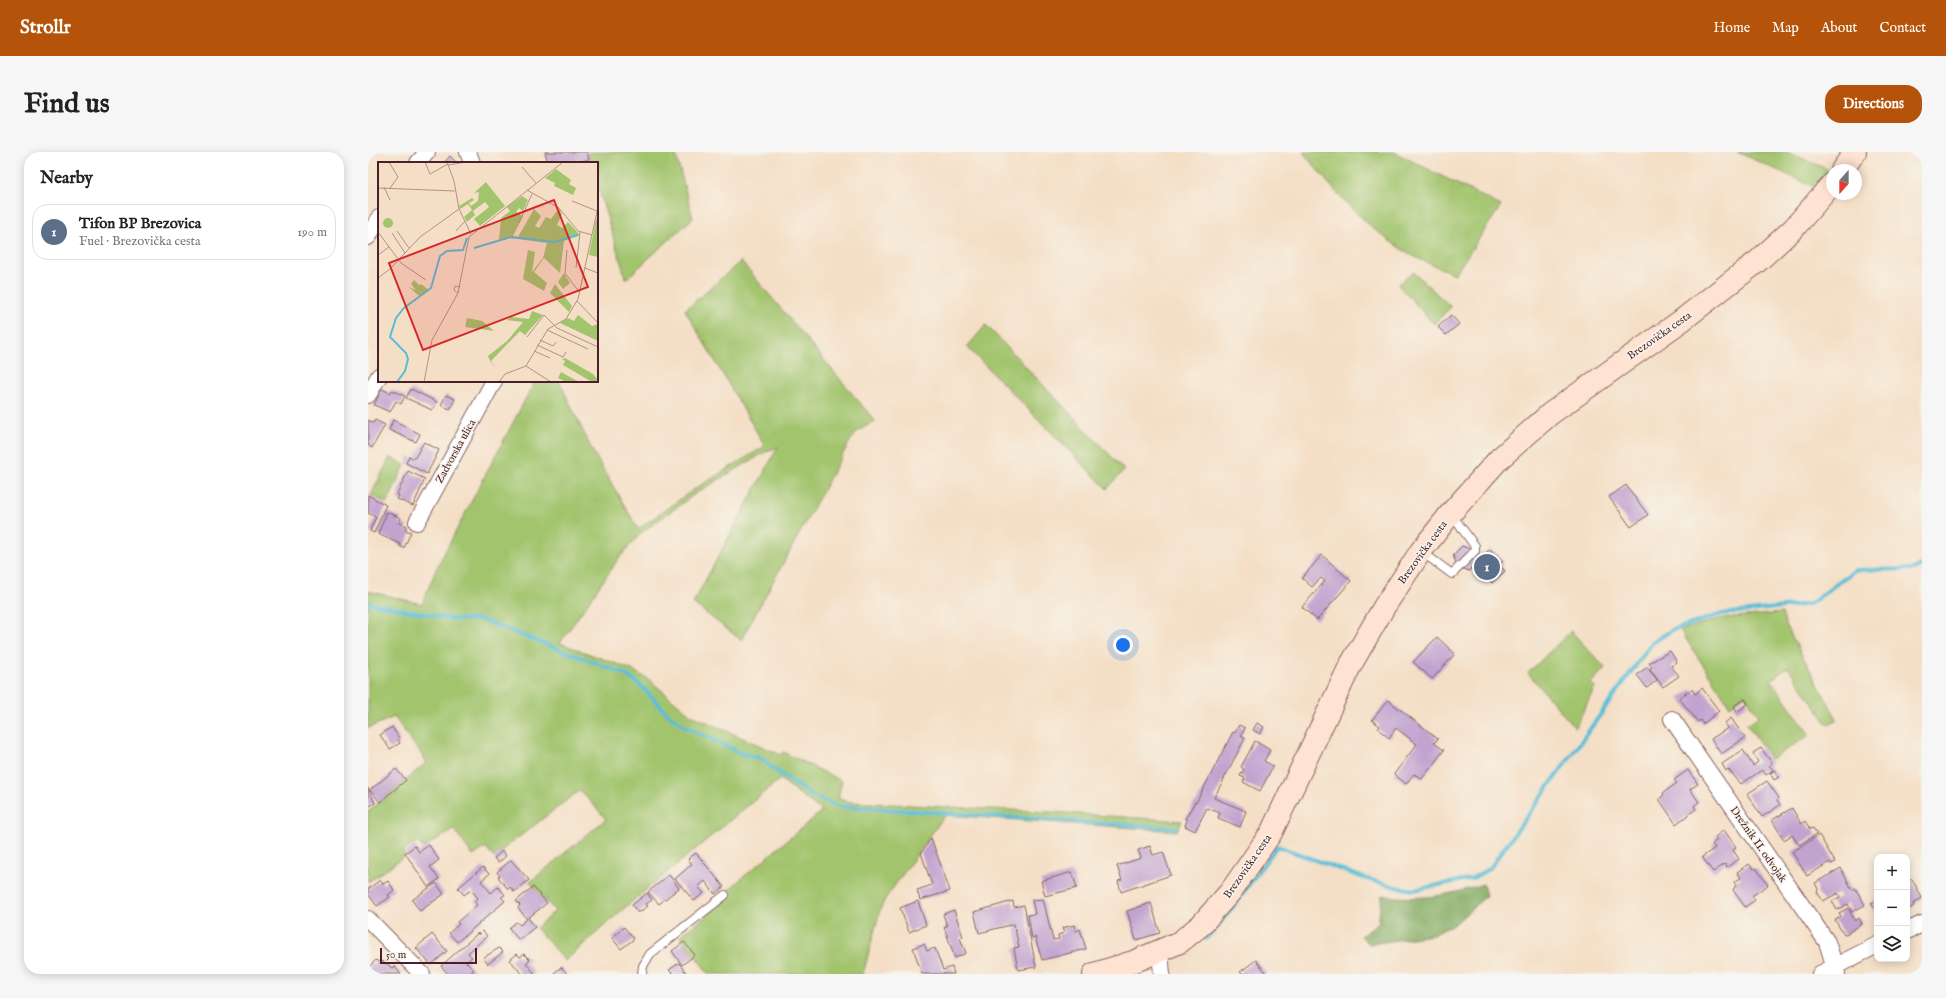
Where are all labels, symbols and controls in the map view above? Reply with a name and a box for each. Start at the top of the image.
text: Strollr [20,16,71,40]
text: Home [1714,19,1750,37]
text: Map [1772,19,1799,37]
text: About [1821,19,1857,37]
text: Contact [1879,19,1926,37]
button: Directions [1825,85,1922,123]
text: Find us [24,87,110,122]
inset map [378,162,598,382]
north arrow [1826,164,1862,200]
text: Nearby [40,168,93,189]
text: Tifon BP Brezovica [79,214,201,233]
text: 1 [52,224,56,241]
text: 190 m [297,224,327,241]
text: Fuel · Brezovička cesta [79,233,201,250]
street label: Brezovička cesta [1625,308,1695,363]
street label: Zadvorska ulica [433,417,479,486]
street label: Brezovička cesta [1395,518,1451,587]
pin: 1 [1474,552,1500,582]
your location [1113,635,1133,655]
street label: Drežnik II. odvojak [1727,804,1790,886]
street label: Brezovička cesta [1221,832,1275,901]
map controls [1874,854,1910,962]
button: + [1874,854,1910,890]
button: − [1874,890,1910,926]
button: layers [1874,926,1910,962]
scale bar [380,946,477,965]
text: 50 m [386,948,406,962]

